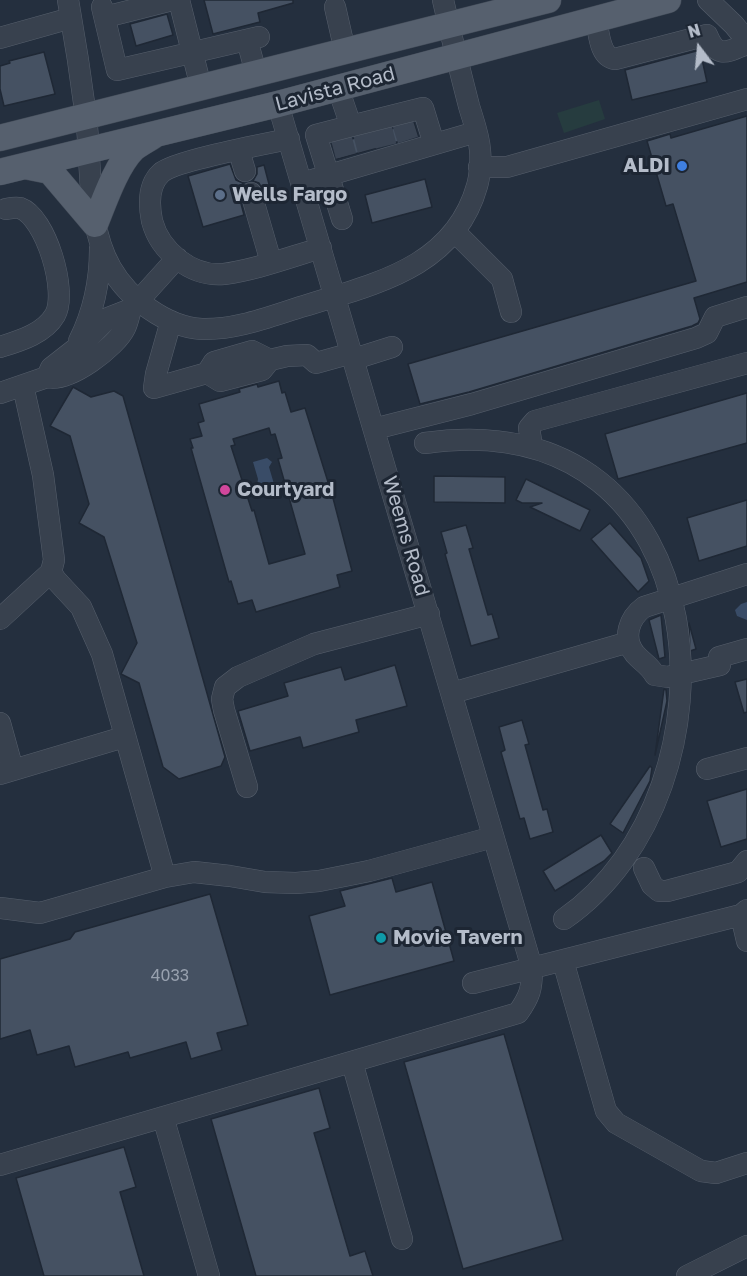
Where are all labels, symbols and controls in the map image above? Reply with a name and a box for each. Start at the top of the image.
north arrow [669,18,729,78]
text: N [685,19,703,42]
street label: Lavista Road [273,61,397,117]
place label: ALDI [623,154,670,178]
marker: ALDI [675,159,689,173]
place label: Wells Fargo [232,183,347,207]
marker: Wells Fargo [213,188,227,202]
street label: Weems Road [377,473,435,599]
place label: Courtyard [237,478,334,502]
marker: Courtyard [218,483,232,497]
place label: Movie Tavern [393,926,523,950]
marker: Movie Tavern [374,931,388,945]
house number: 4033 [151,966,189,986]

